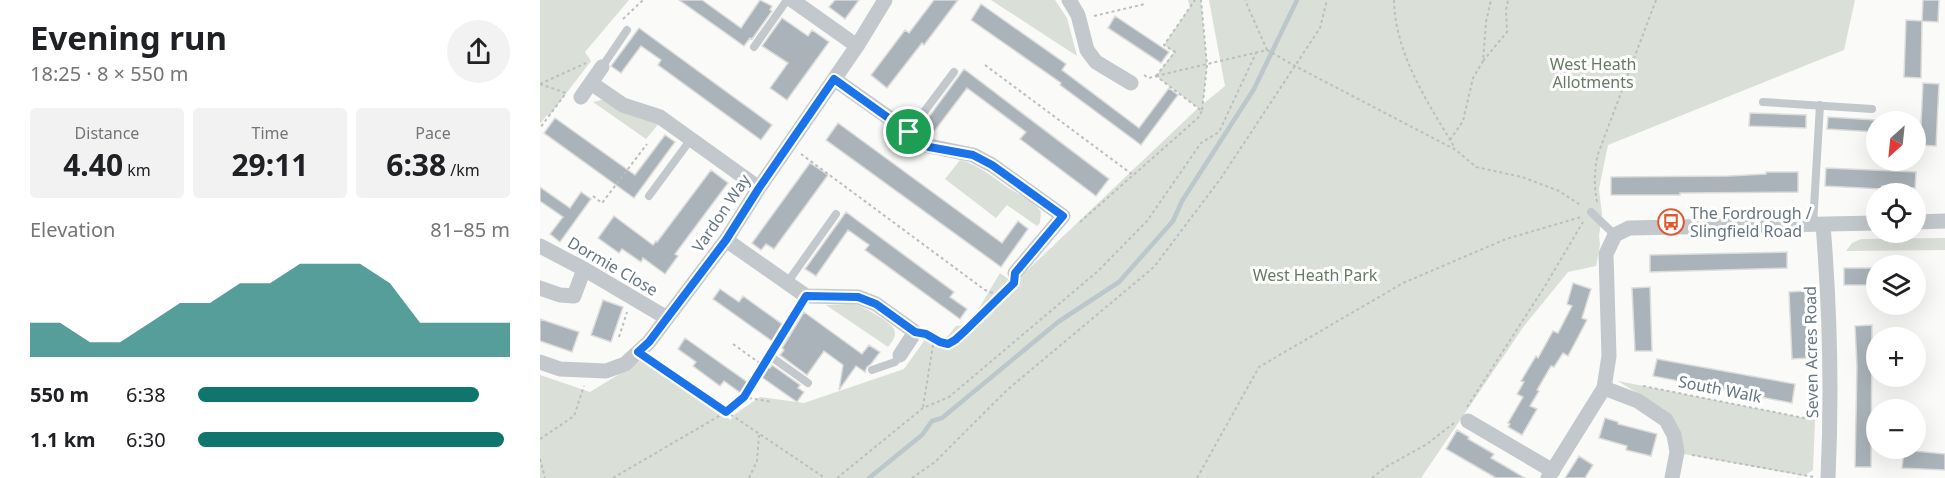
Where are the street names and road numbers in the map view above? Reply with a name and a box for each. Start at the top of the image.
street label: Vardon Way [687,169,756,256]
street label: Dormie Close [564,231,662,301]
street label: Seven Acres Road [1799,286,1823,418]
street label: South Walk [1676,370,1764,408]

